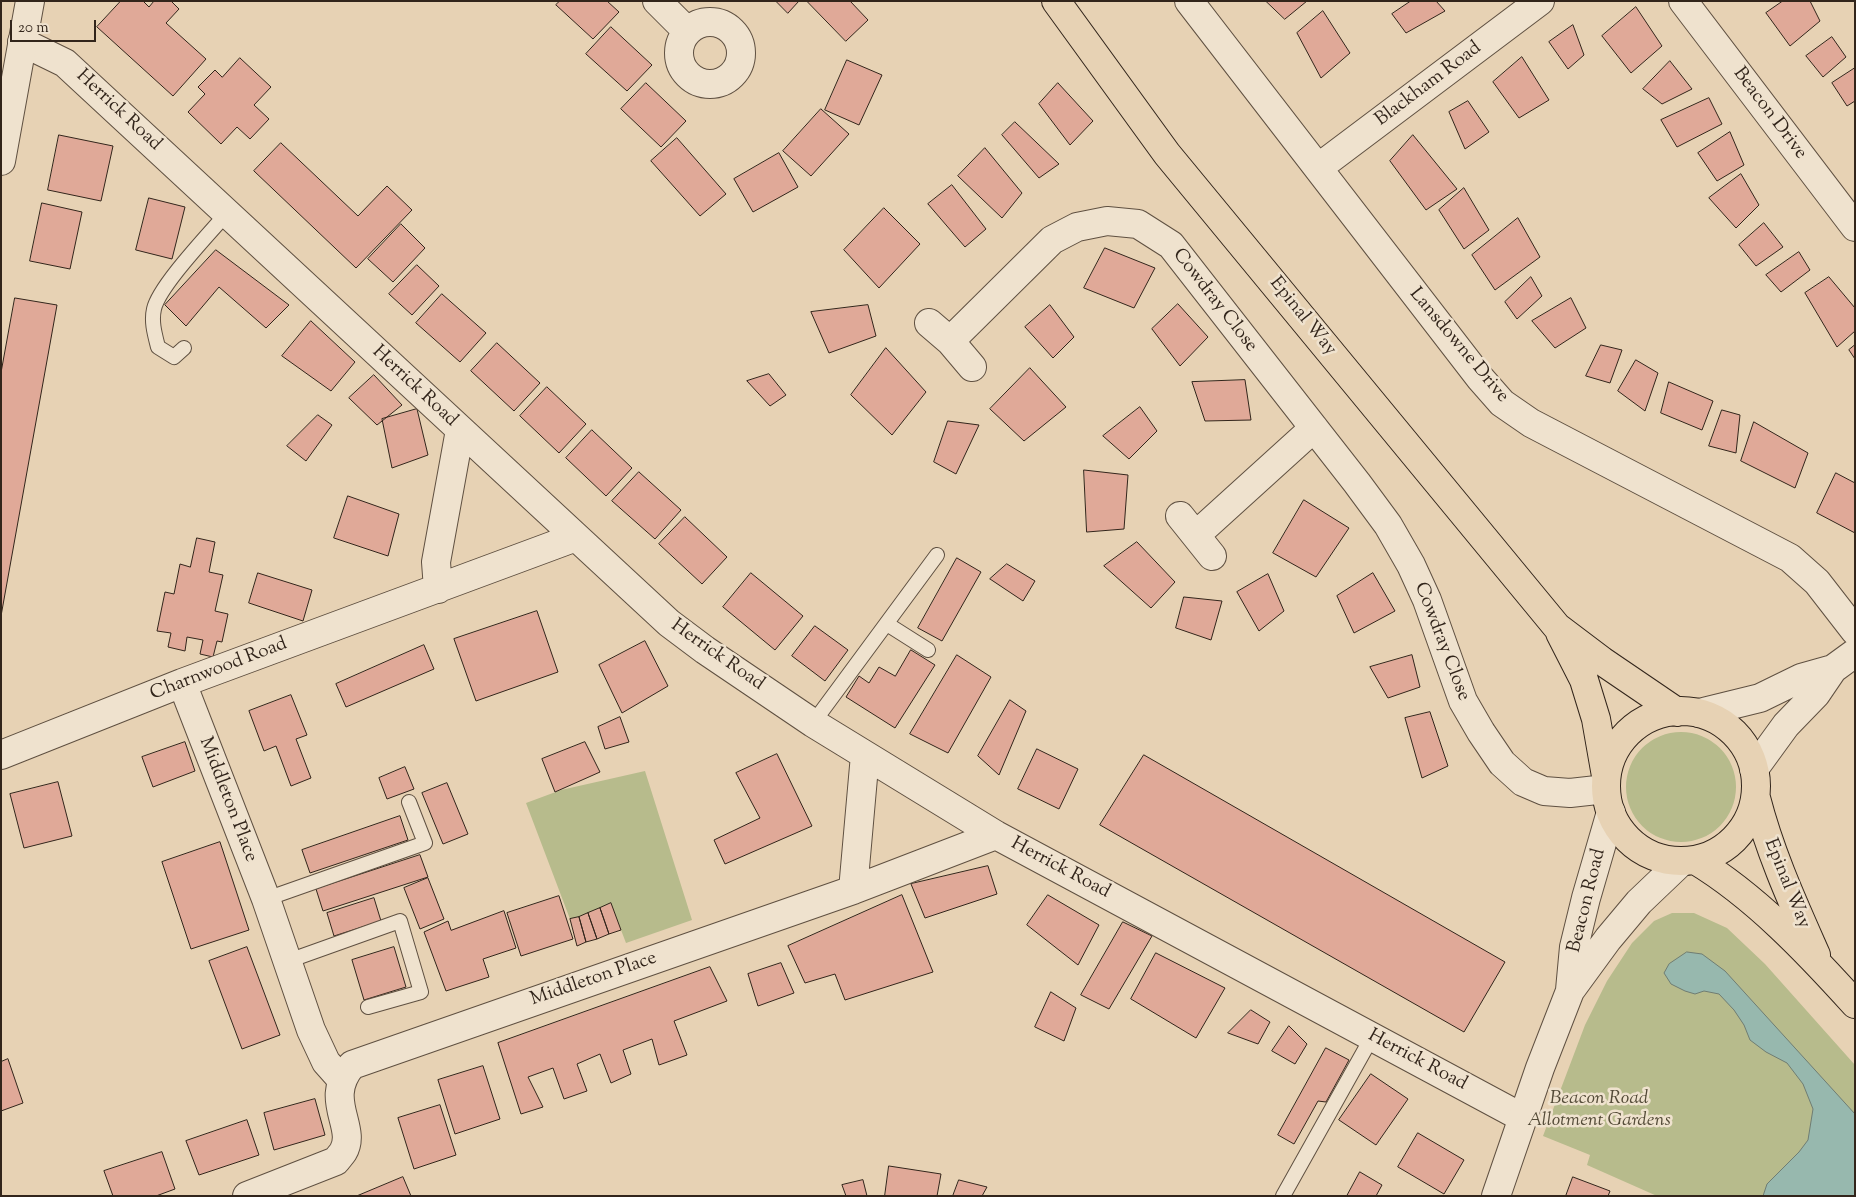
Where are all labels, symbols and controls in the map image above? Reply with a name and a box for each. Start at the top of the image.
scale bar [12,10,99,42]
text: 20 m [18,18,49,39]
street label: Blackham Road [1371,38,1487,132]
street label: Beacon Drive [1727,63,1811,165]
street label: Herrick Road [70,65,166,157]
street label: Cowdray Close [1167,245,1261,357]
street label: Epinal Way [1263,273,1341,361]
street label: Lansdowne Drive [1403,284,1513,408]
street label: Herrick Road [366,341,462,433]
street label: Cowdray Close [1408,580,1474,704]
street label: Herrick Road [666,615,768,697]
street label: Charnwood Road [147,633,291,707]
street label: Middleton Place [193,734,261,866]
street label: Herrick Road [1007,833,1113,905]
street label: Epinal Way [1758,836,1814,932]
street label: Beacon Road [1564,847,1612,955]
street label: Middleton Place [528,948,660,1012]
street label: Herrick Road [1364,1025,1470,1097]
park label: Beacon Road Allotment Gardens [1527,1089,1671,1133]

